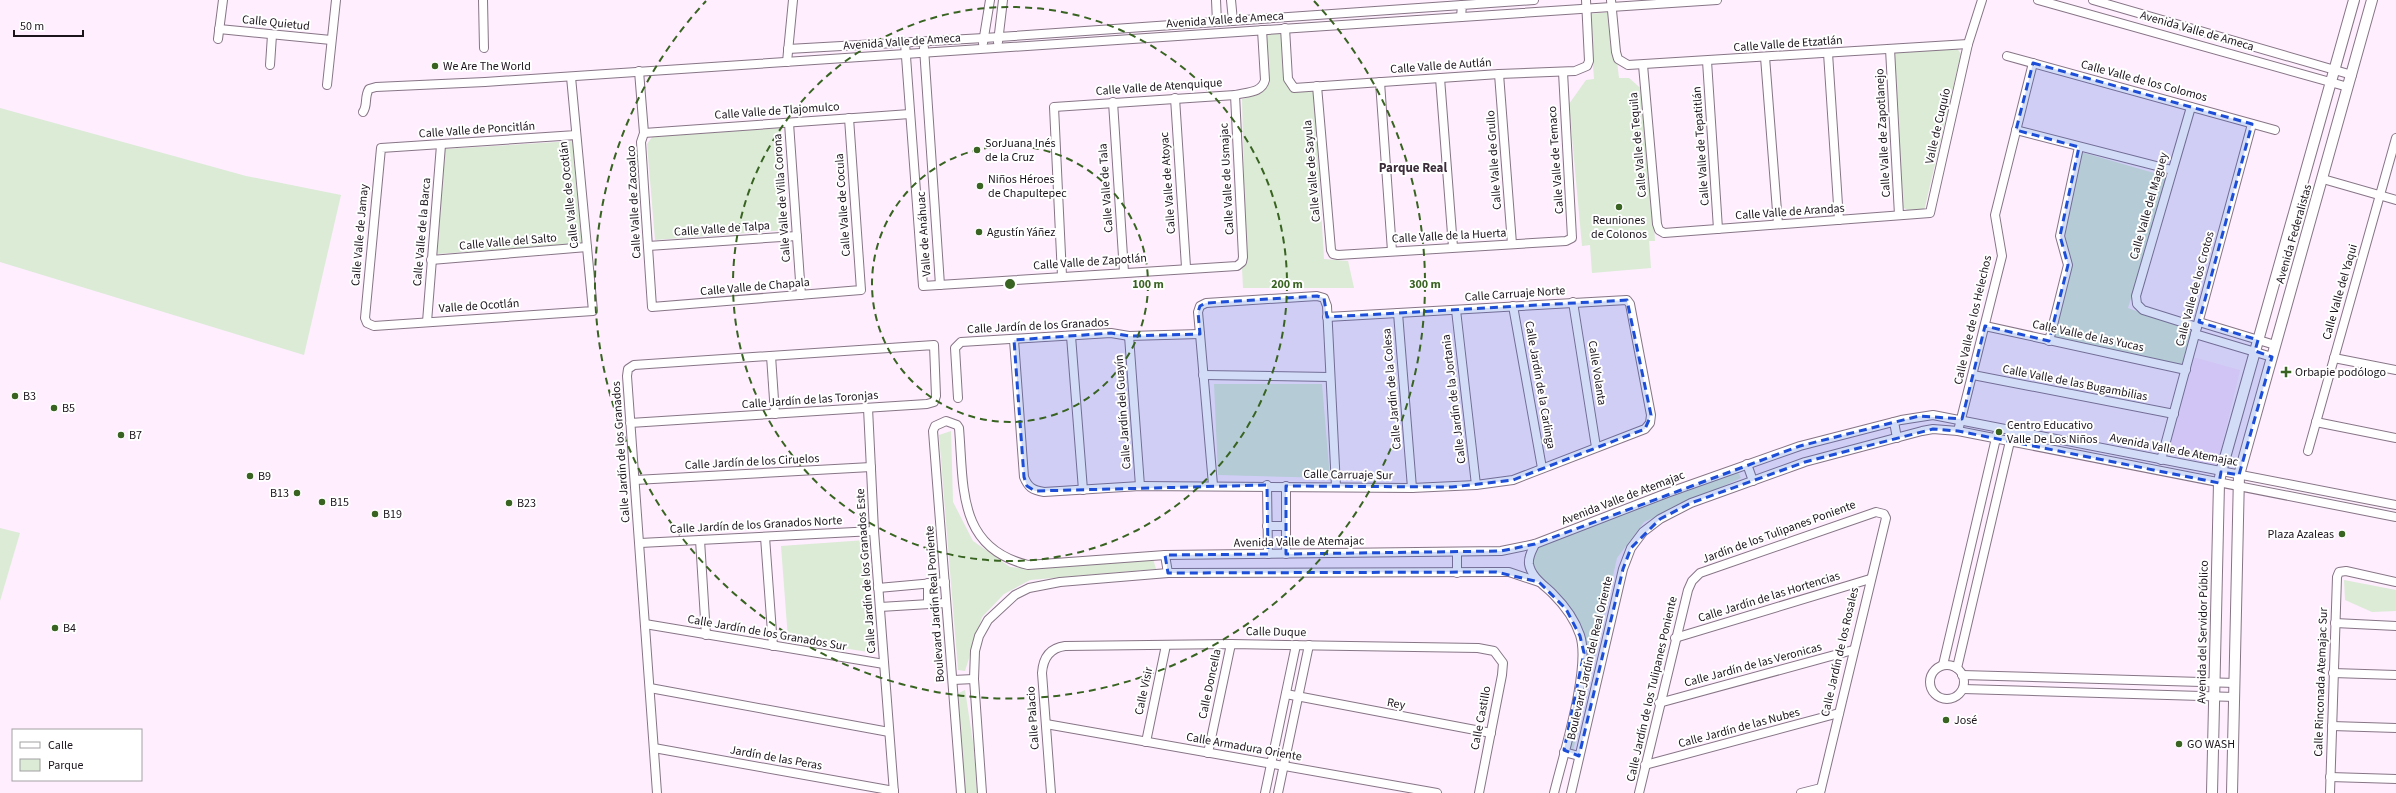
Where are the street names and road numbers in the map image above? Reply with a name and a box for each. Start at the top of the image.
street label: Avenida Valle de Ameca [1166,7,1284,33]
street label: Avenida Valle de Ameca [2138,7,2256,55]
street label: Calle Quietud [241,11,311,35]
street label: Avenida Valle de Ameca [843,29,961,55]
street label: Calle Valle de Etzatlán [1733,32,1843,56]
street label: Calle Valle de Autlán [1390,54,1492,78]
street label: Calle Valle de los Colomos [2079,56,2209,106]
street label: Calle Valle de Zapotlanejo [1871,68,1895,198]
street label: Calle Valle de Atenquique [1095,74,1223,100]
street label: Calle Valle de Tepatitlán [1688,86,1714,206]
street label: Valle de Cuquío [1921,86,1955,166]
street label: Calle Valle de Tequila [1625,92,1651,198]
street label: Calle Valle de Tlajomulco [714,98,840,124]
street label: Calle Valle de Temaco [1544,105,1568,215]
street label: Calle Valle de Grullo [1482,110,1506,210]
street label: Calle Valle de Poncitlán [418,117,536,143]
street label: Calle Valle de Sayula [1299,119,1325,223]
street label: Calle Valle de Usmajac [1216,122,1238,235]
street label: Calle Valle de Atoyac [1156,131,1180,235]
street label: Calle Valle de Villa Corona [769,133,795,263]
street label: Calle Valle de Ocotlán [555,140,583,250]
street label: Calle Valle de Tala [1094,143,1118,233]
street label: Calle Valle de Zacoalco [623,145,645,259]
street label: Calle Valle del Maguey [2126,150,2173,262]
street label: Calle Valle de Cocula [831,153,855,257]
street label: Calle Valle de la Barca [409,177,435,287]
street label: Avenida Federalistas [2272,182,2316,286]
street label: Calle Valle de Jamay [347,183,373,287]
street label: Valle de Anáhuac [913,190,935,277]
street label: Calle Valle de Arandas [1735,200,1845,224]
street label: Calle Valle de Talpa [674,217,770,241]
street label: Calle Valle de la Huerta [1391,225,1507,247]
street label: Calle Valle del Salto [459,229,557,255]
street label: Calle Valle de los Crotos [2171,230,2219,348]
street label: Calle Valle del Yaqui [2318,242,2362,342]
street label: Calle Valle de Zapotlán [1033,250,1147,274]
street label: Calle Valle de los Helechos [1950,254,1996,386]
street label: Calle Valle de Chapala [700,274,810,300]
street label: Calle Carruaje Norte [1464,282,1566,306]
street label: Valle de Ocotlán [438,295,520,317]
street label: Calle Jardín de los Granados [967,314,1109,338]
street label: Calle Valle de las Yucas [2031,316,2145,356]
street label: Calle Jardín de la Carlinga [1520,320,1560,450]
street label: Calle Jardín de la Colesa [1378,328,1406,450]
street label: Calle Jardín de la Jortania [1438,333,1470,465]
street label: Calle Volanta [1583,339,1611,407]
street label: Calle Jardín del Guayín [1111,354,1135,470]
street label: Calle Valle de las Bugambilias [2001,361,2149,405]
street label: Calle Jardín de los Granados [608,381,634,523]
street label: Calle Jardín de las Toronjas [741,387,879,413]
street label: Avenida Valle de Atemajac [2108,429,2240,471]
street label: Calle Jardín de los Ciruelos [684,450,820,474]
street label: Calle Carruaje Sur [1303,466,1394,484]
street label: Avenida Valle de Atemajac [1559,466,1688,529]
street label: Calle Jardín de los Granados Este [852,488,880,654]
street label: Jardín de los Tulipanes Poniente [1700,496,1858,568]
street label: Calle Jardín de los Granados Norte [669,512,843,538]
street label: Boulevard Jardín Real Poniente [921,525,949,683]
street label: Avenida Valle de Atemajac [1234,532,1365,552]
street label: Avenida del Servidor Público [2193,560,2213,704]
street label: Calle Jardín de las Hortencias [1696,567,1842,627]
street label: Boulevard Jardín del Real Oriente [1563,574,1617,742]
street label: Calle Jardín de los Rosales [1817,586,1863,718]
street label: Calle Jardín de los Tulipanes Poniente [1622,595,1682,783]
street label: Calle Rinconada Atemajac Sur [2310,606,2332,757]
street label: Calle Jardín de los Granados Sur [686,611,849,656]
street label: Calle Duque [1246,623,1306,641]
street label: Calle Jardín de las Veronicas [1682,638,1824,692]
street label: Calle Doncella [1194,647,1226,721]
street label: Calle Visir [1131,665,1158,717]
street label: Calle Castillo [1466,685,1496,751]
street label: Calle Palacio [1022,686,1044,750]
street label: Rey [1385,694,1407,714]
street label: Calle Jardín de las Nubes [1676,704,1802,752]
street label: Calle Armadura Oriente [1185,728,1303,766]
street label: Jardín de las Peras [729,742,823,774]

